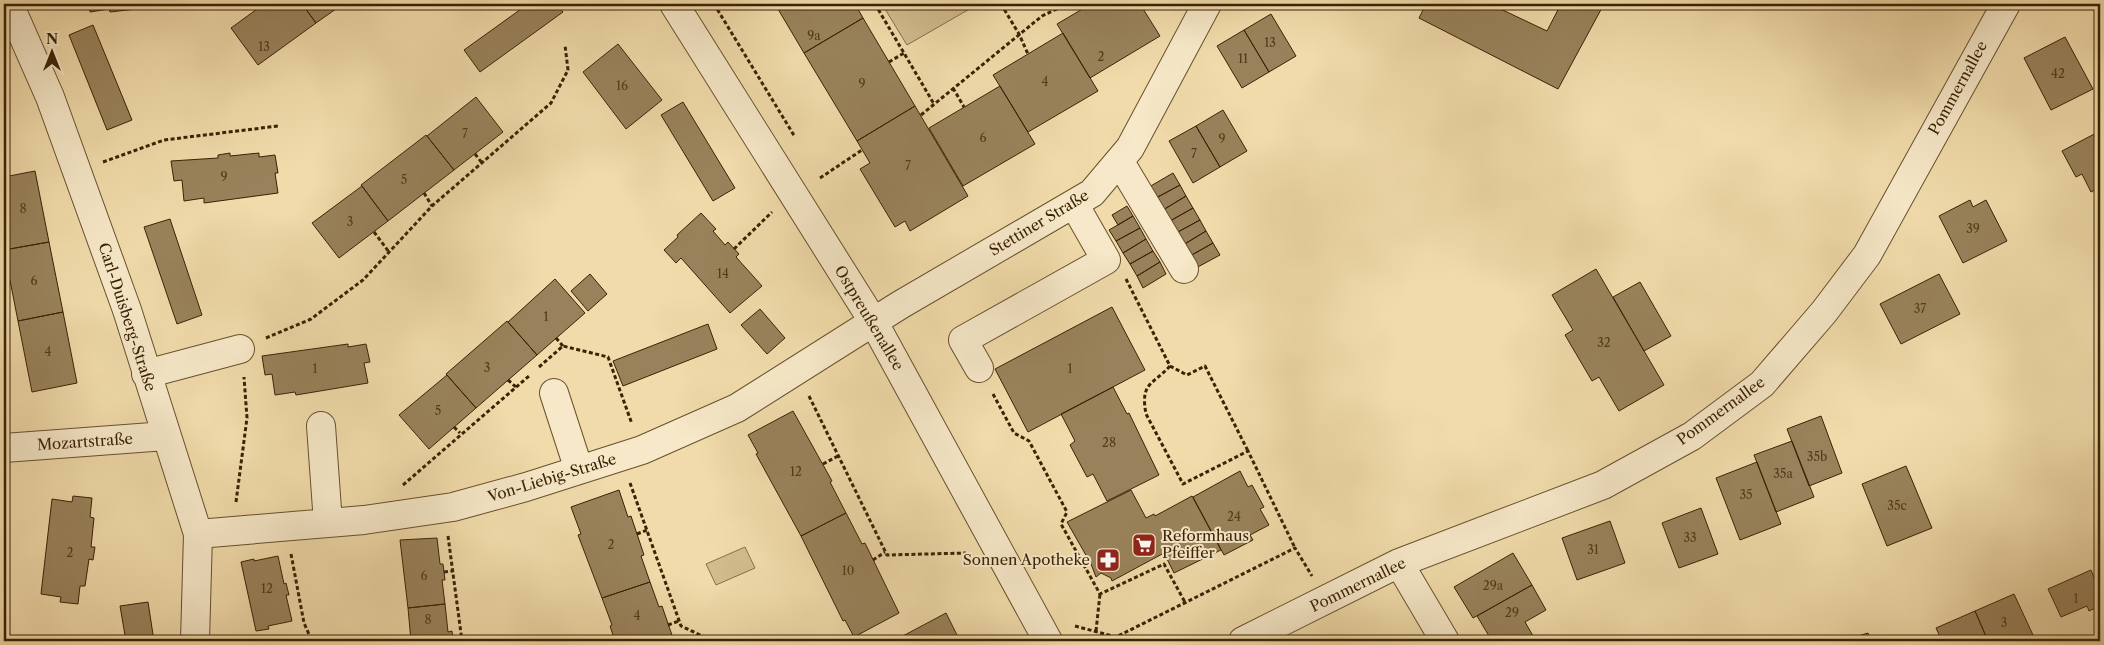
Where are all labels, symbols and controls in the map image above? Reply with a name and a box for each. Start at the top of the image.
north arrow [28,28,78,78]
house number: 9a [807,28,821,43]
text: N [46,30,58,48]
house number: 13 [1264,35,1276,50]
street label: Pommernallee [1924,38,1991,138]
house number: 13 [258,39,270,54]
house number: 2 [1098,49,1105,64]
house number: 11 [1238,51,1248,66]
house number: 42 [2051,66,2065,81]
house number: 4 [1042,74,1049,89]
house number: 9 [858,76,866,91]
house number: 16 [616,78,628,93]
house number: 7 [462,126,468,141]
house number: 6 [979,130,987,145]
house number: 9 [1218,131,1226,146]
house number: 7 [1191,146,1197,161]
house number: 7 [905,158,911,173]
house number: 9 [220,169,228,184]
house number: 5 [401,172,407,187]
street label: Stettiner Straße [985,185,1092,260]
house number: 8 [19,201,27,216]
house number: 3 [347,214,353,229]
house number: 39 [1966,221,1980,236]
street label: Carl-Duisberg-Straße [94,240,160,394]
street label: Ostpreußenallee [831,262,908,374]
house number: 14 [717,266,729,281]
house number: 6 [30,273,38,288]
house number: 37 [1914,301,1926,316]
house number: 1 [543,309,549,324]
house number: 32 [1597,335,1611,350]
house number: 4 [45,344,52,359]
house number: 3 [484,360,490,375]
house number: 1 [312,361,318,376]
house number: 1 [1067,361,1073,376]
street label: Pommernallee [1673,372,1769,449]
house number: 5 [435,403,441,418]
street label: Mozartstraße [36,429,134,454]
house number: 28 [1102,435,1116,450]
street label: Von-Liebig-Straße [484,449,618,506]
house number: 35b [1807,449,1827,464]
house number: 12 [790,464,802,479]
house number: 35a [1773,466,1793,481]
house number: 35 [1739,487,1753,502]
house number: 35c [1887,498,1907,513]
house number: 24 [1227,509,1241,524]
place label: Reformhaus Pfeiffer [1162,526,1249,562]
house number: 33 [1683,530,1697,545]
supermarket icon: Reformhaus Pfeiffer [1131,532,1157,558]
house number: 2 [608,537,615,552]
house number: 31 [1587,542,1599,557]
house number: 2 [67,545,74,560]
pharmacy icon: Sonnen Apotheke [1095,547,1121,573]
place label: Sonnen Apotheke [963,550,1090,569]
street label: Pommernallee [1307,553,1409,616]
house number: 10 [842,563,854,578]
house number: 6 [420,568,428,583]
house number: 29a [1483,578,1504,593]
house number: 12 [261,581,273,596]
house number: 1 [2073,591,2079,606]
house number: 29 [1505,605,1519,620]
house number: 4 [634,608,641,623]
house number: 8 [424,612,432,627]
house number: 3 [2001,615,2007,630]

